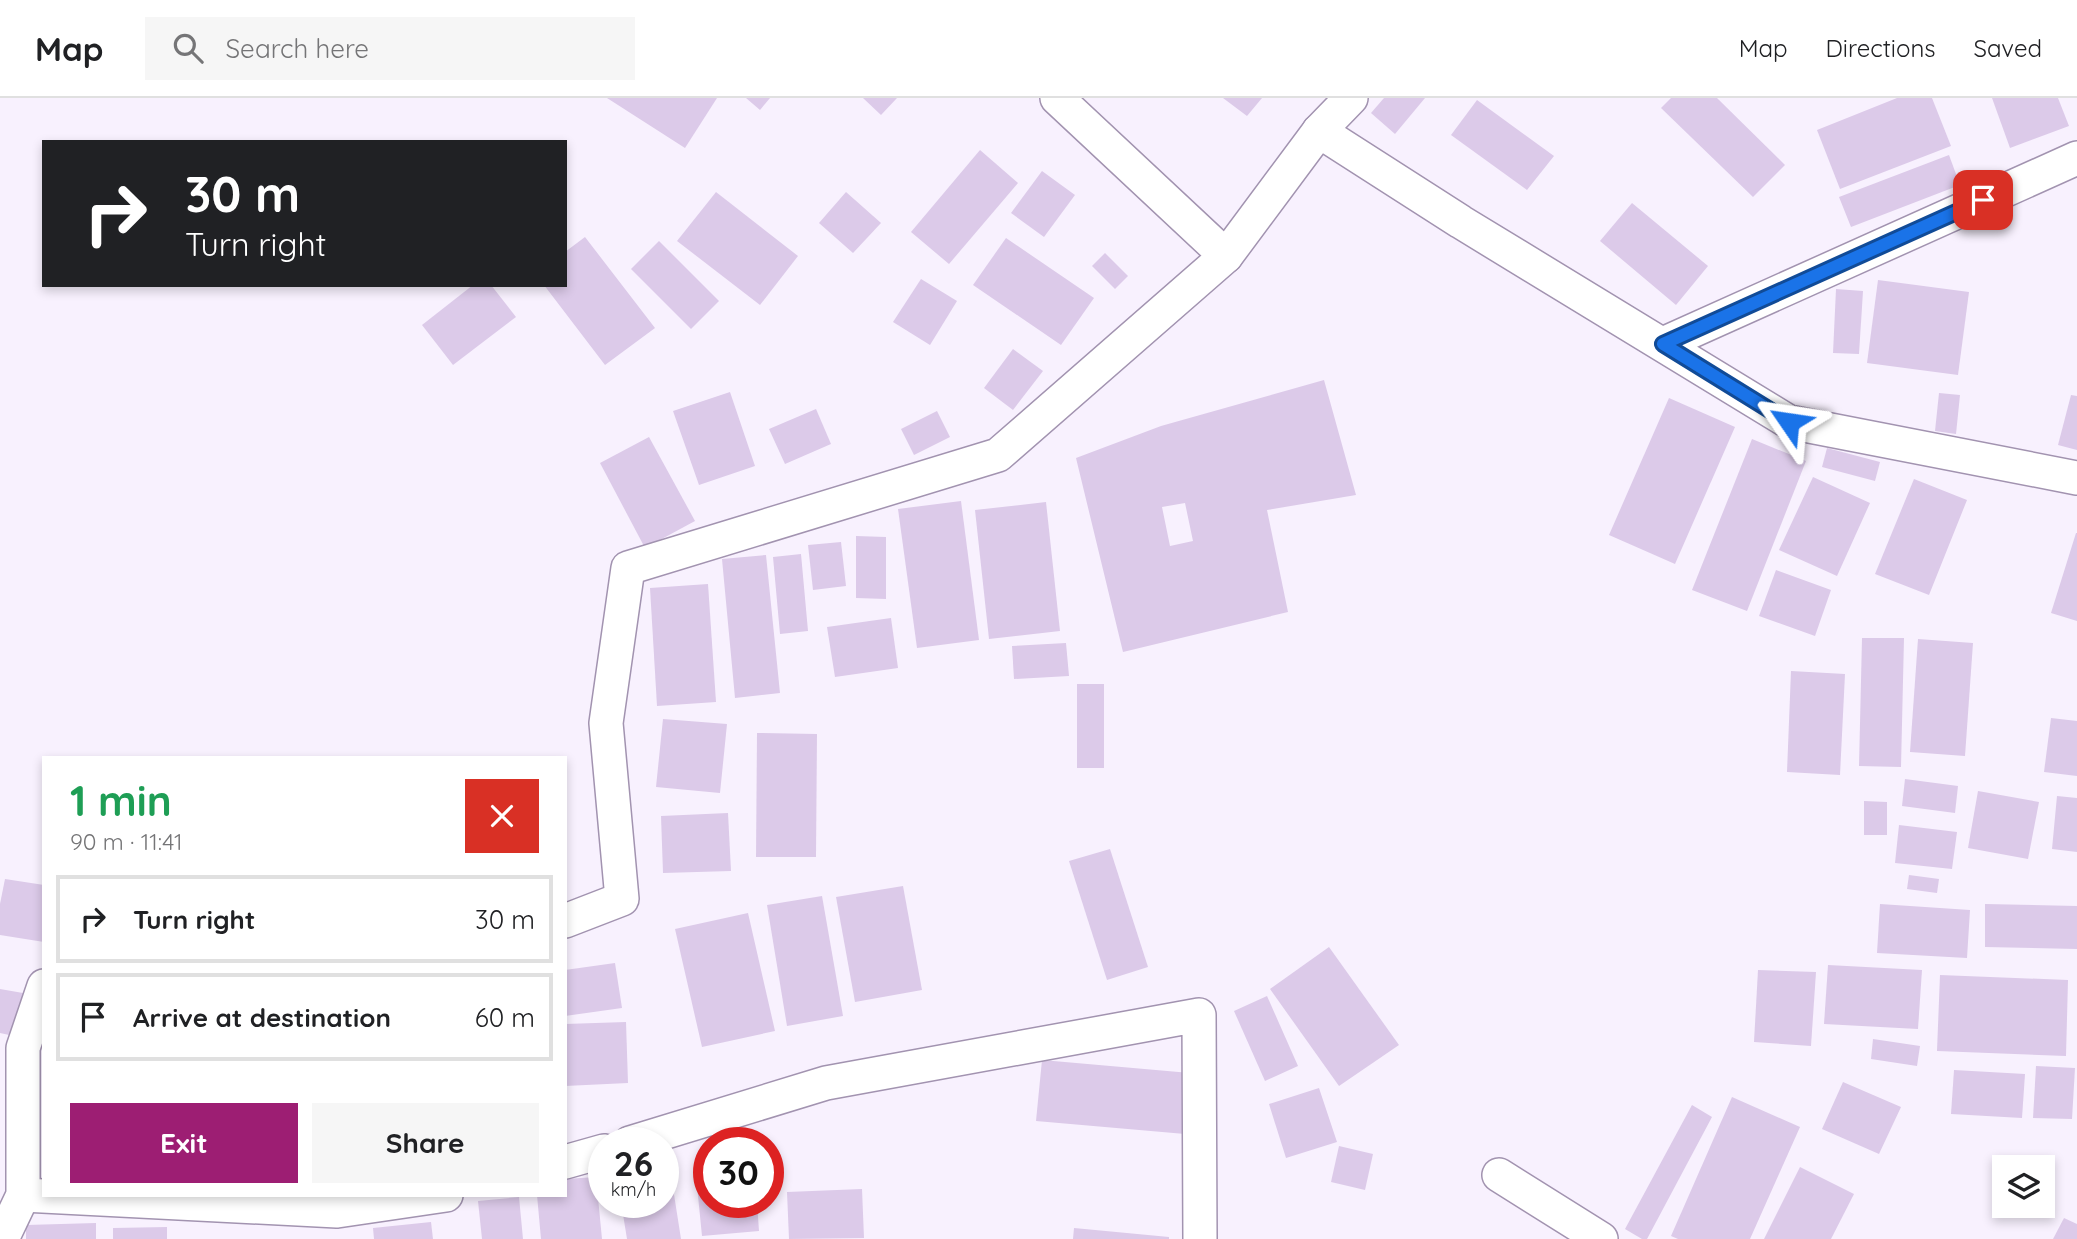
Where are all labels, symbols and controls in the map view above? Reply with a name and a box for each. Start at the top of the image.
search box [145,17,635,80]
text: Map [35,28,103,69]
icon: search [169,29,207,67]
text: Search here [225,32,369,65]
text: Map [1739,33,1788,63]
text: Directions [1826,33,1936,63]
text: Saved [1974,33,2042,63]
text: 30 m [185,163,300,224]
icon: right [70,168,161,259]
pin [1953,170,2013,230]
icon: arrive [1964,181,2002,219]
text: Turn right [185,224,326,264]
position arrow [1752,385,1826,459]
text: 1 min [70,774,172,827]
button: close [465,779,539,853]
text: 90 m · 11:41 [70,827,183,856]
icon: right [74,900,112,938]
text: Turn right [133,903,255,936]
text: 30 m [475,903,535,936]
icon: arrive [74,998,112,1036]
text: Arrive at destination [133,1001,391,1034]
text: 60 m [475,1001,535,1034]
button: Exit [70,1103,298,1183]
button: Share [312,1103,539,1183]
speed limit sign: 30 [693,1127,784,1218]
text: 26 [614,1141,653,1185]
map controls [1992,1155,2055,1218]
button: layers [1992,1155,2055,1218]
text: km/h [611,1178,656,1201]

